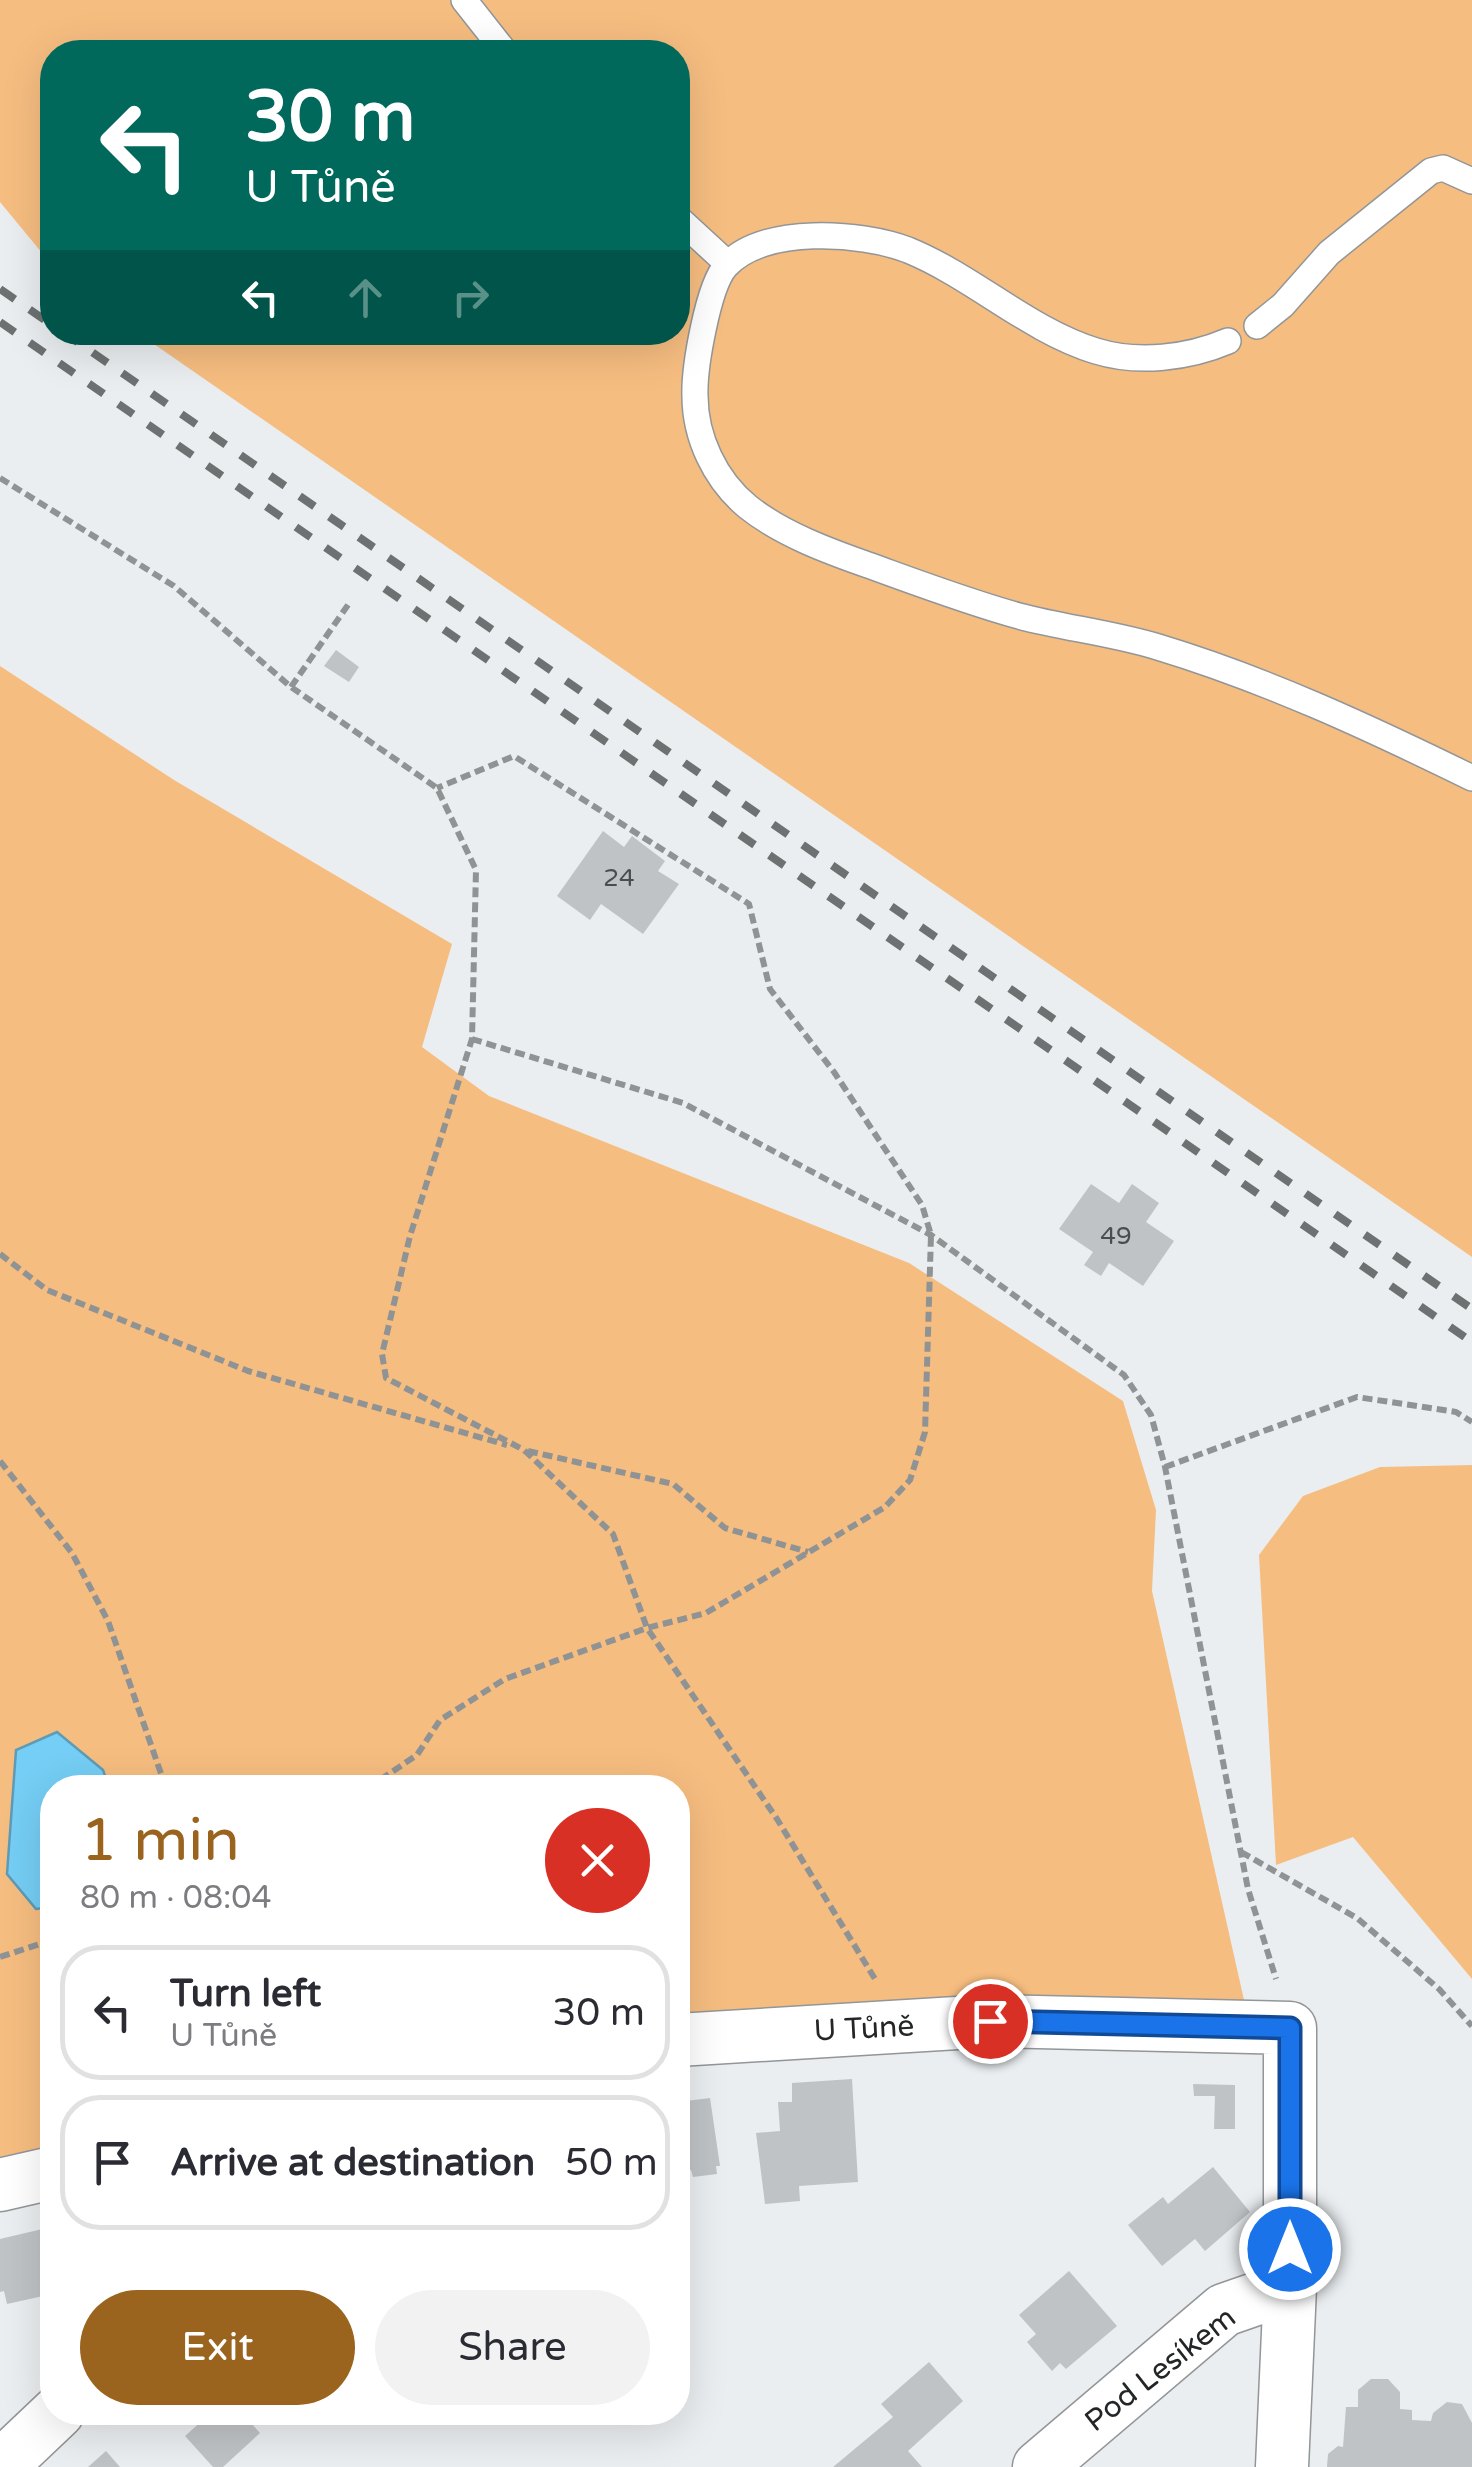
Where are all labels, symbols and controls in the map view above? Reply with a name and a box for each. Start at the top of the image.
text: 30 m [245,76,415,160]
icon: left [80,80,210,210]
text: U Tůně [245,161,396,215]
icon: left [233,270,288,325]
icon: ahead [338,270,393,325]
icon: right [443,270,498,325]
house number: 24 [603,863,635,893]
house number: 49 [1100,1221,1132,1251]
text: 1 min [80,1805,240,1877]
button: close [545,1808,650,1913]
text: 80 m · 08:04 [80,1879,272,1917]
text: Turn left [170,1971,321,2017]
pin [948,1979,1033,2064]
icon: left [85,1985,140,2040]
text: 30 m [553,1990,645,2036]
icon: arrive [963,1994,1018,2049]
street label: U Tůně [813,2007,915,2050]
text: U Tůně [170,2017,277,2055]
icon: arrive [85,2135,140,2190]
text: Arrive at destination [170,2140,535,2186]
text: 50 m [565,2140,658,2186]
position arrow [1238,2197,1342,2301]
button: Exit [80,2290,355,2405]
button: Share [375,2290,650,2405]
street label: Pod Lesíkem [1077,2299,1243,2440]

